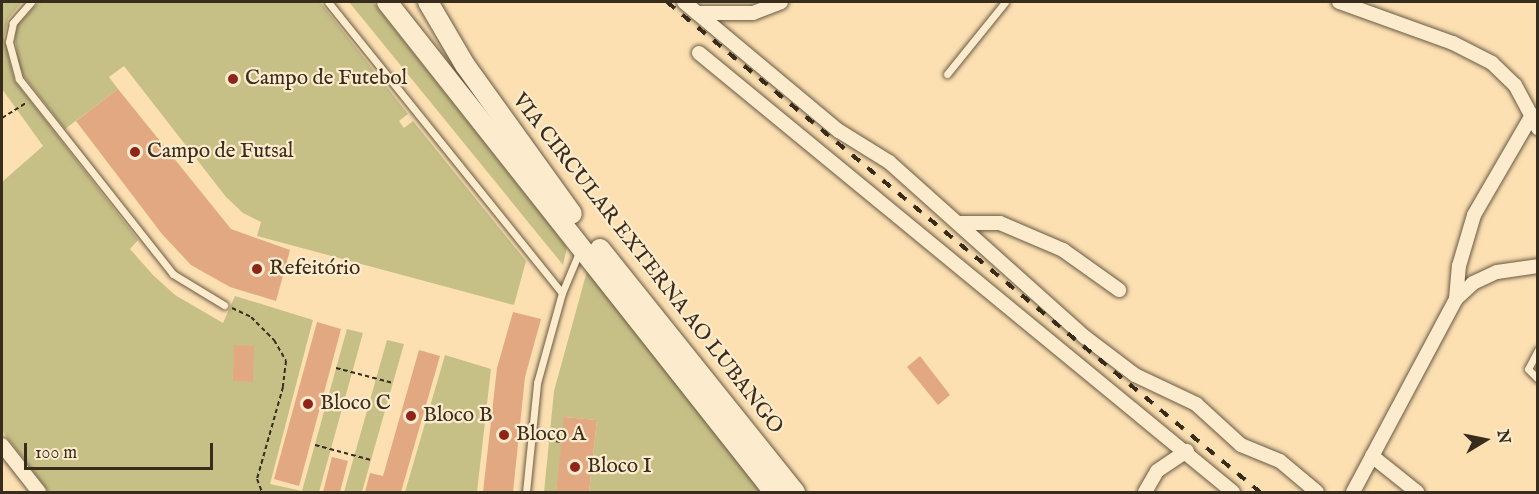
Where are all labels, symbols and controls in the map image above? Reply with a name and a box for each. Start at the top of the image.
place label: Campo de Futebol [245,66,407,92]
marker: Campo de Futebol [226,72,240,86]
street label: VIA CIRCULAR EXTERNA AO LUBANGO [506,89,788,439]
place label: Campo de Futsal [147,139,294,165]
marker: Campo de Futsal [128,145,142,159]
place label: Refeitório [269,256,360,282]
marker: Refeitório [250,262,264,276]
place label: Bloco C [320,391,391,417]
marker: Bloco C [301,397,315,411]
place label: Bloco B [423,403,493,429]
marker: Bloco B [404,409,418,423]
north arrow [1455,410,1515,470]
place label: Bloco A [516,422,586,448]
marker: Bloco A [497,428,511,442]
text: N [1492,428,1514,445]
scale bar [27,431,216,469]
text: 100 m [35,442,77,465]
place label: Bloco I [587,454,652,480]
marker: Bloco I [568,460,582,474]

